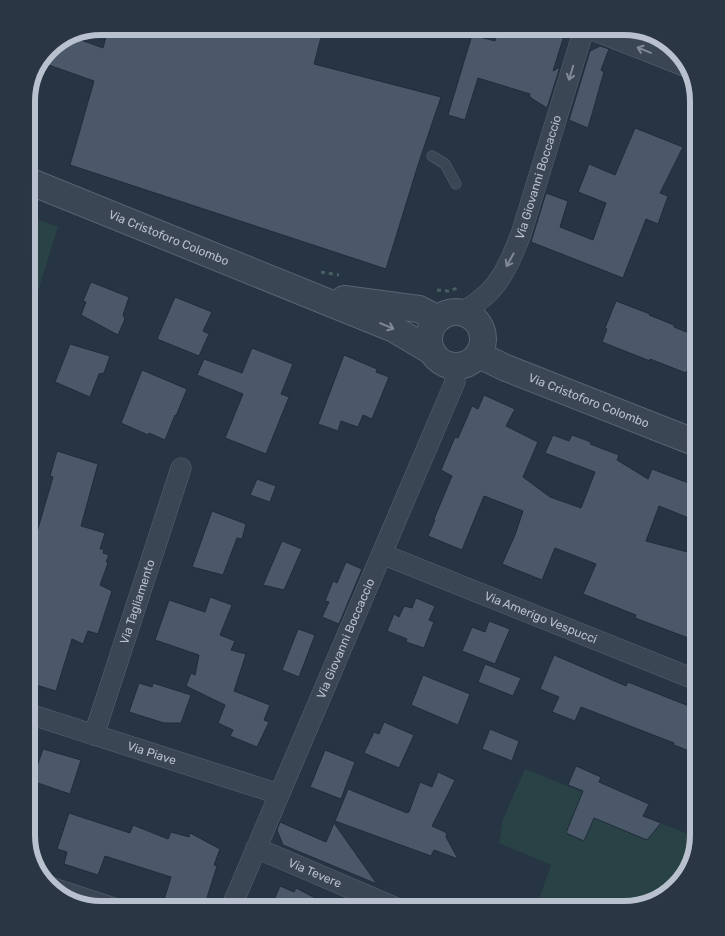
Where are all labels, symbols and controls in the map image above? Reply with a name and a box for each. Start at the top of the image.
one-way arrow [636,44,651,53]
one-way arrow [566,65,575,80]
street label: Via Giovanni Boccaccio [513,113,564,241]
street label: Via Cristoforo Colombo [107,207,231,268]
one-way arrow [504,253,514,267]
one-way arrow [379,322,394,332]
street label: Via Cristoforo Colombo [526,371,651,431]
street label: Via Tagliamento [117,558,158,646]
street label: Via Giovanni Boccaccio [314,576,377,701]
street label: Via Amerigo Vespucci [482,589,599,646]
street label: Via Piave [125,739,178,768]
street label: Via Tevere [286,856,344,891]

